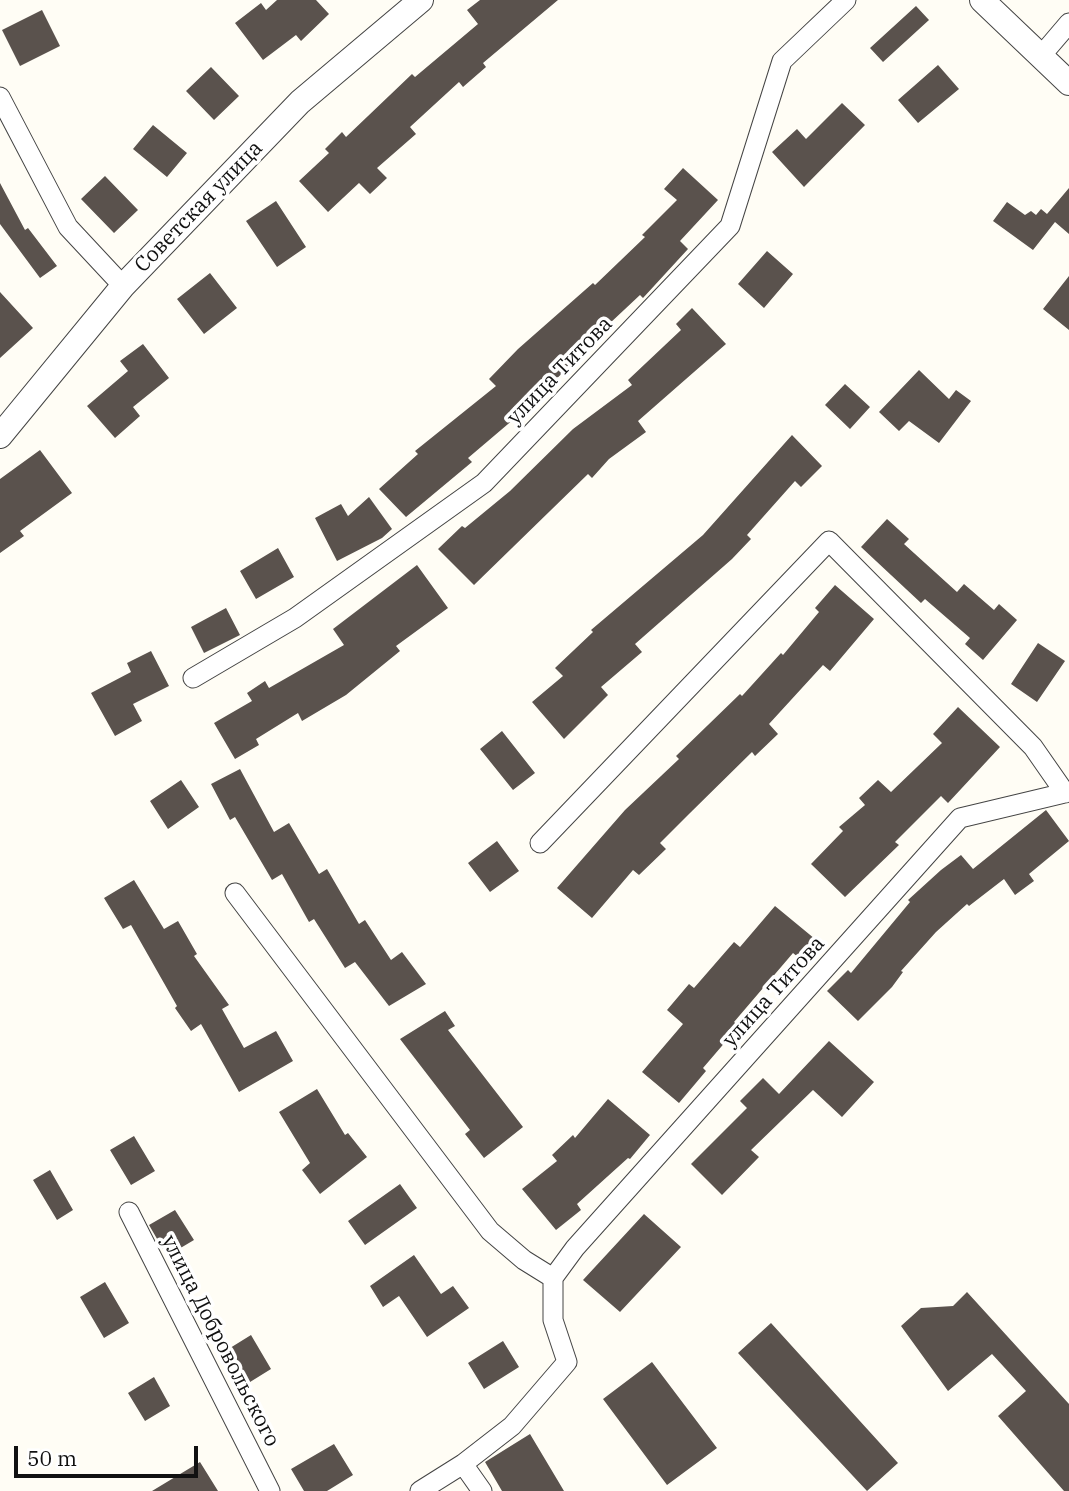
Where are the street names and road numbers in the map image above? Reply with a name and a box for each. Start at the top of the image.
street label: Советская улица [130,136,268,278]
street label: улица Титова [502,312,618,430]
street label: улица Титова [718,931,830,1053]
street label: улица Добровольского [156,1231,284,1451]

